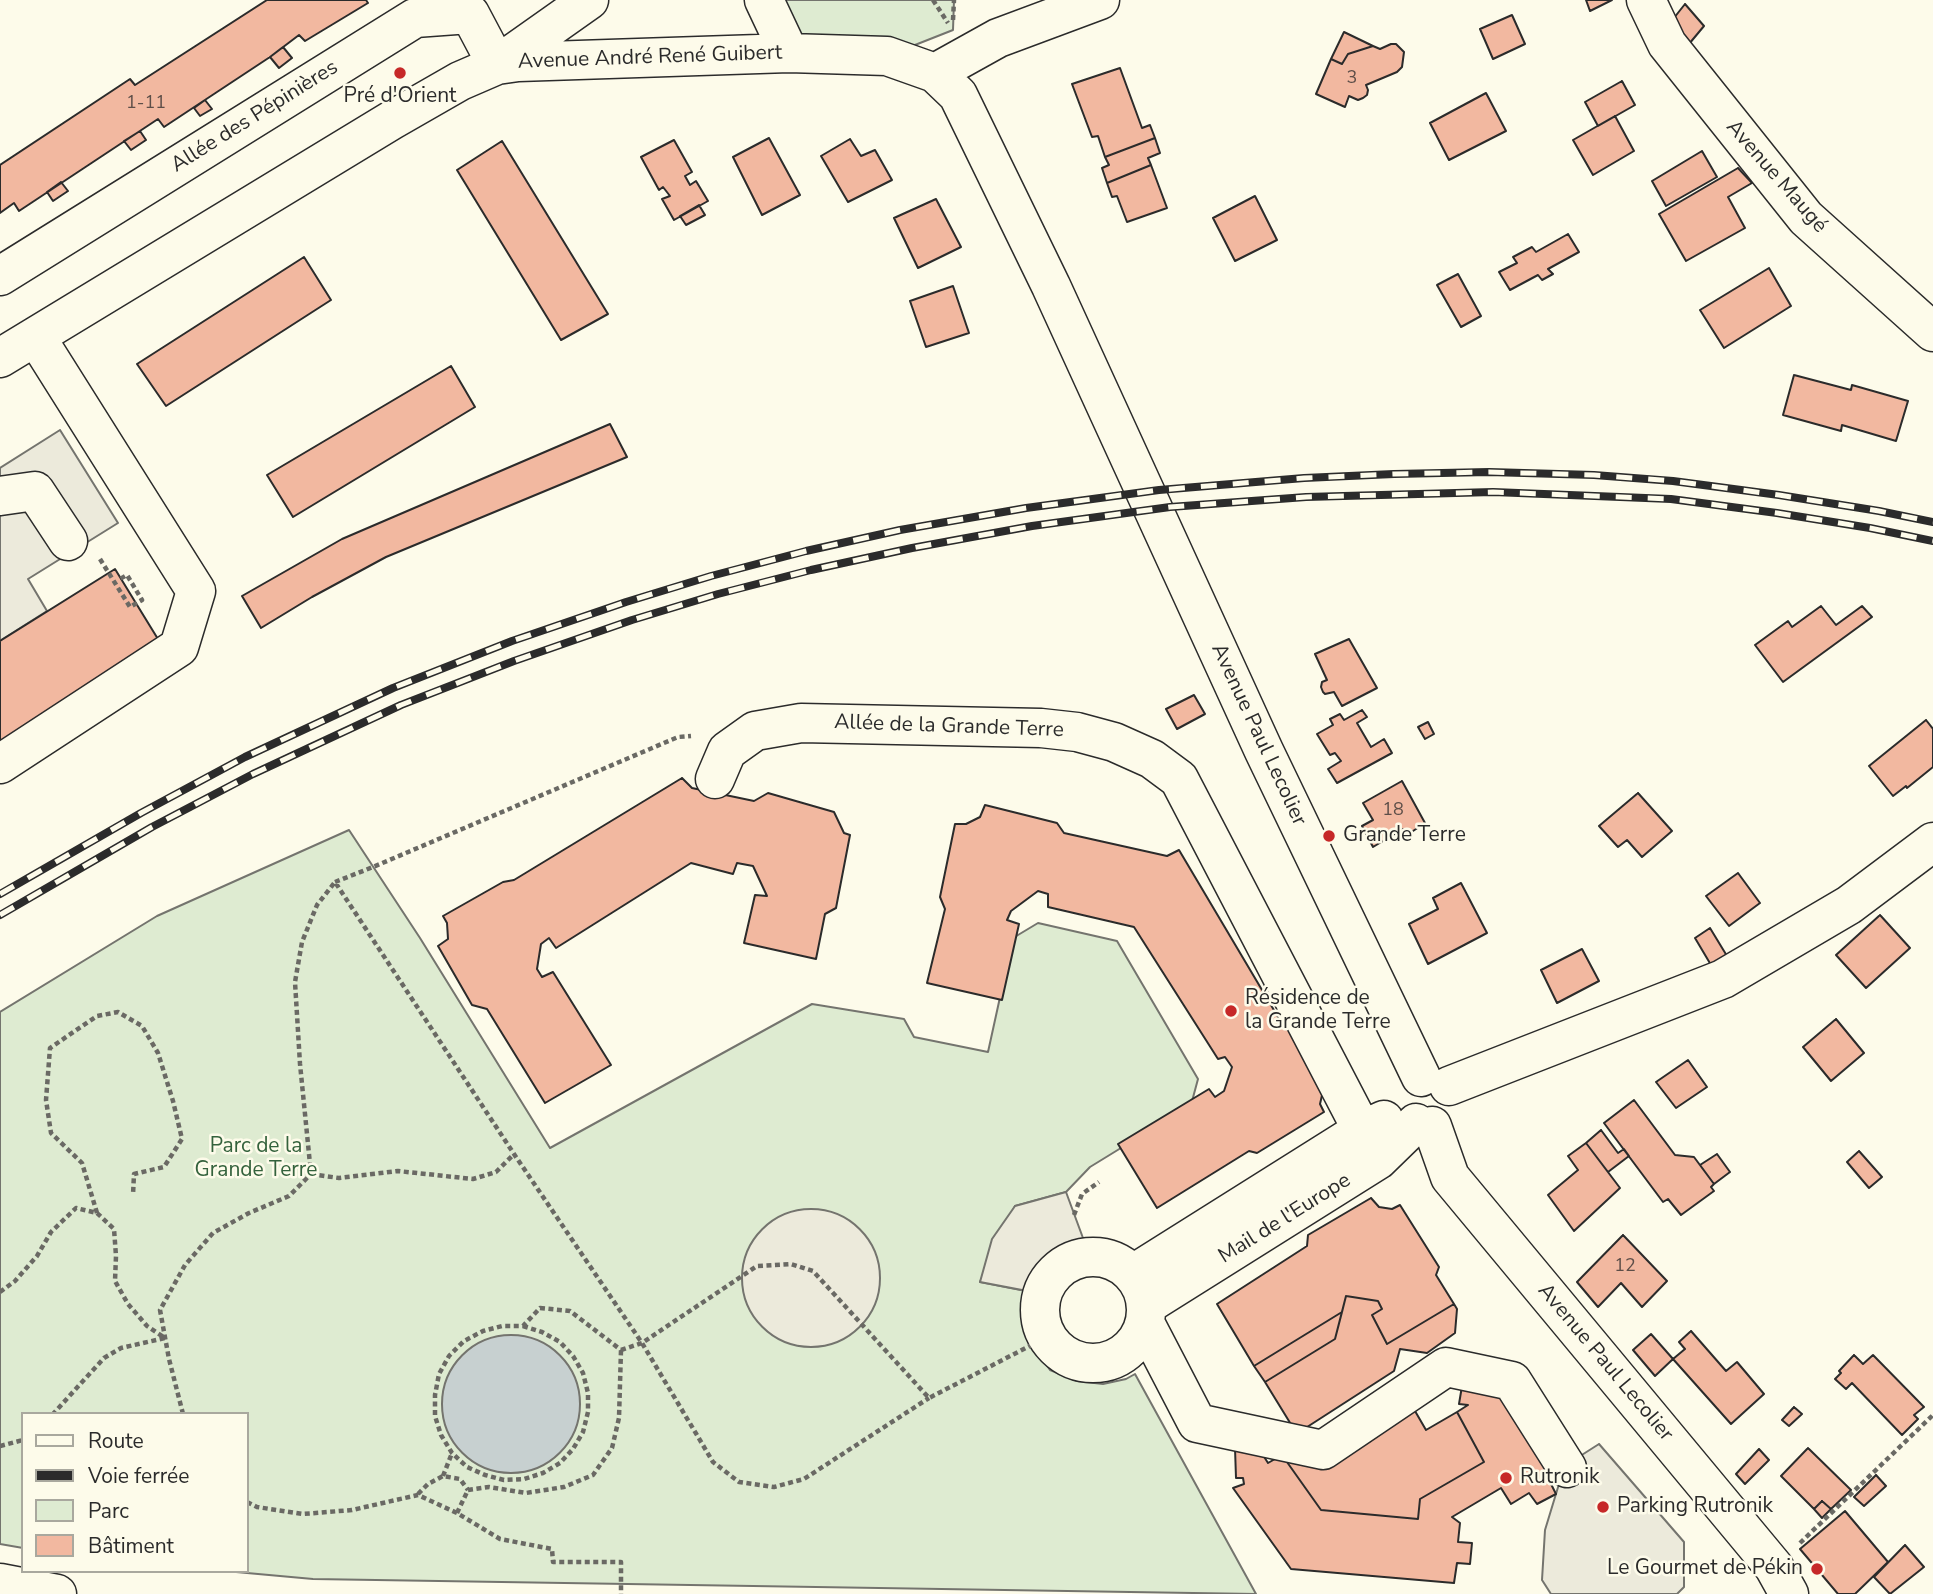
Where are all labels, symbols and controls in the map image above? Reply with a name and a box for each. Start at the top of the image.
street label: Avenue André René Guibert [517,41,783,75]
street label: Allée des Pépinières [167,55,343,179]
marker: Pré d'Orient [392,65,408,81]
house number: 3 [1347,68,1357,90]
place label: Pré d'Orient [344,84,456,110]
house number: 1-11 [126,93,166,115]
street label: Avenue Maugé [1720,115,1832,239]
street label: Avenue Paul Lecolier [1205,640,1311,830]
street label: Allée de la Grande Terre [834,710,1064,744]
house number: 18 [1382,800,1404,822]
place label: Grande Terre [1343,823,1466,849]
marker: Grande Terre [1321,828,1337,844]
place label: Résidence de la Grande Terre [1245,986,1391,1036]
marker: Résidence de la Grande Terre [1223,1003,1239,1019]
park label: Parc de la Grande Terre [195,1134,317,1184]
street label: Mail de l'Europe [1214,1168,1356,1270]
house number: 12 [1614,1256,1636,1278]
street label: Avenue Paul Lecolier [1532,1279,1678,1447]
legend [21,1412,248,1573]
text: Route [88,1427,144,1455]
text: Voie ferrée [88,1462,189,1490]
place label: Rutronik [1520,1465,1600,1491]
marker: Rutronik [1498,1470,1514,1486]
place label: Parking Rutronik [1617,1494,1773,1520]
text: Parc [88,1497,129,1525]
marker: Parking Rutronik [1595,1499,1611,1515]
text: Bâtiment [88,1532,174,1560]
place label: Le Gourmet de Pékin [1607,1556,1803,1582]
marker: Le Gourmet de Pékin [1809,1561,1825,1577]

